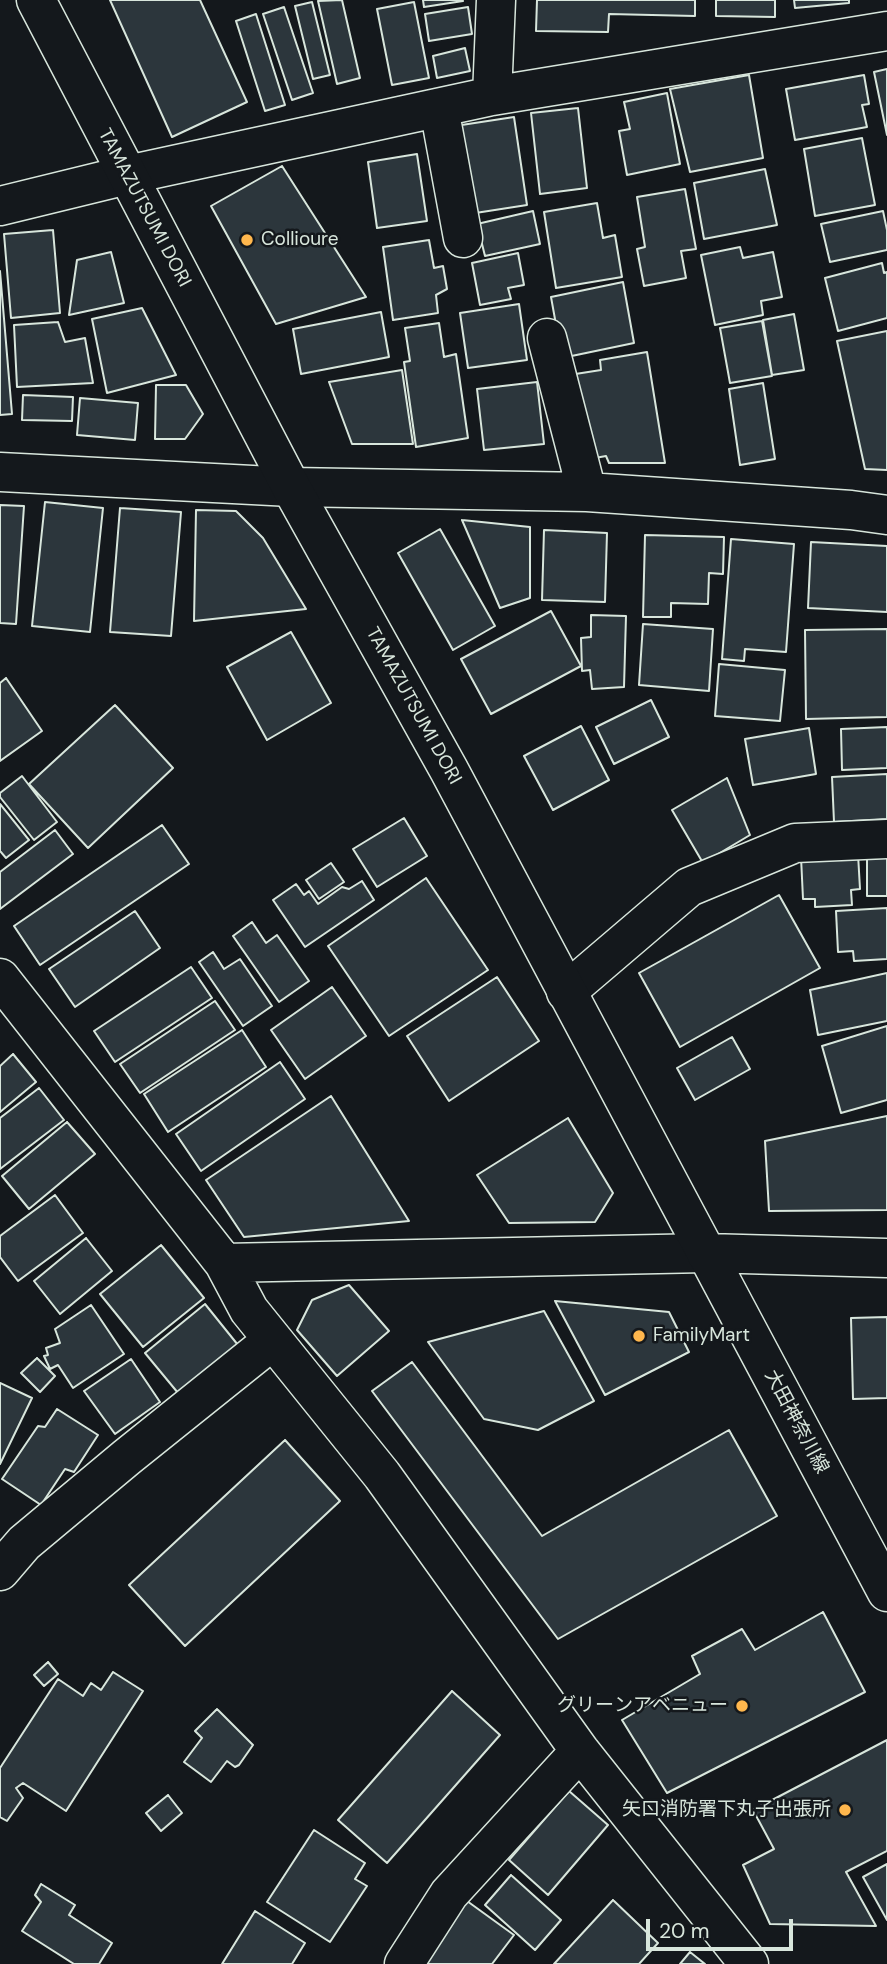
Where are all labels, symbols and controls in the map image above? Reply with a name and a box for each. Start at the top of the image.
street label: TAMAZUTSUMI DORI [93,125,195,291]
place label: Collioure [261,229,339,251]
marker: Collioure [239,232,255,248]
street label: TAMAZUTSUMI DORI [360,624,466,788]
place label: FamilyMart [653,1325,750,1347]
marker: FamilyMart [631,1328,647,1344]
street label: 大田神奈川線 [759,1366,833,1478]
place label: グリーンアベニュー [557,1695,728,1717]
marker: グリーンアベニュー [734,1698,750,1714]
place label: 矢口消防署下丸子出張所 [622,1799,831,1821]
marker: 矢口消防署下丸子出張所 [837,1802,853,1818]
scale bar [649,1904,796,1948]
text: 20 m [659,1917,710,1945]

